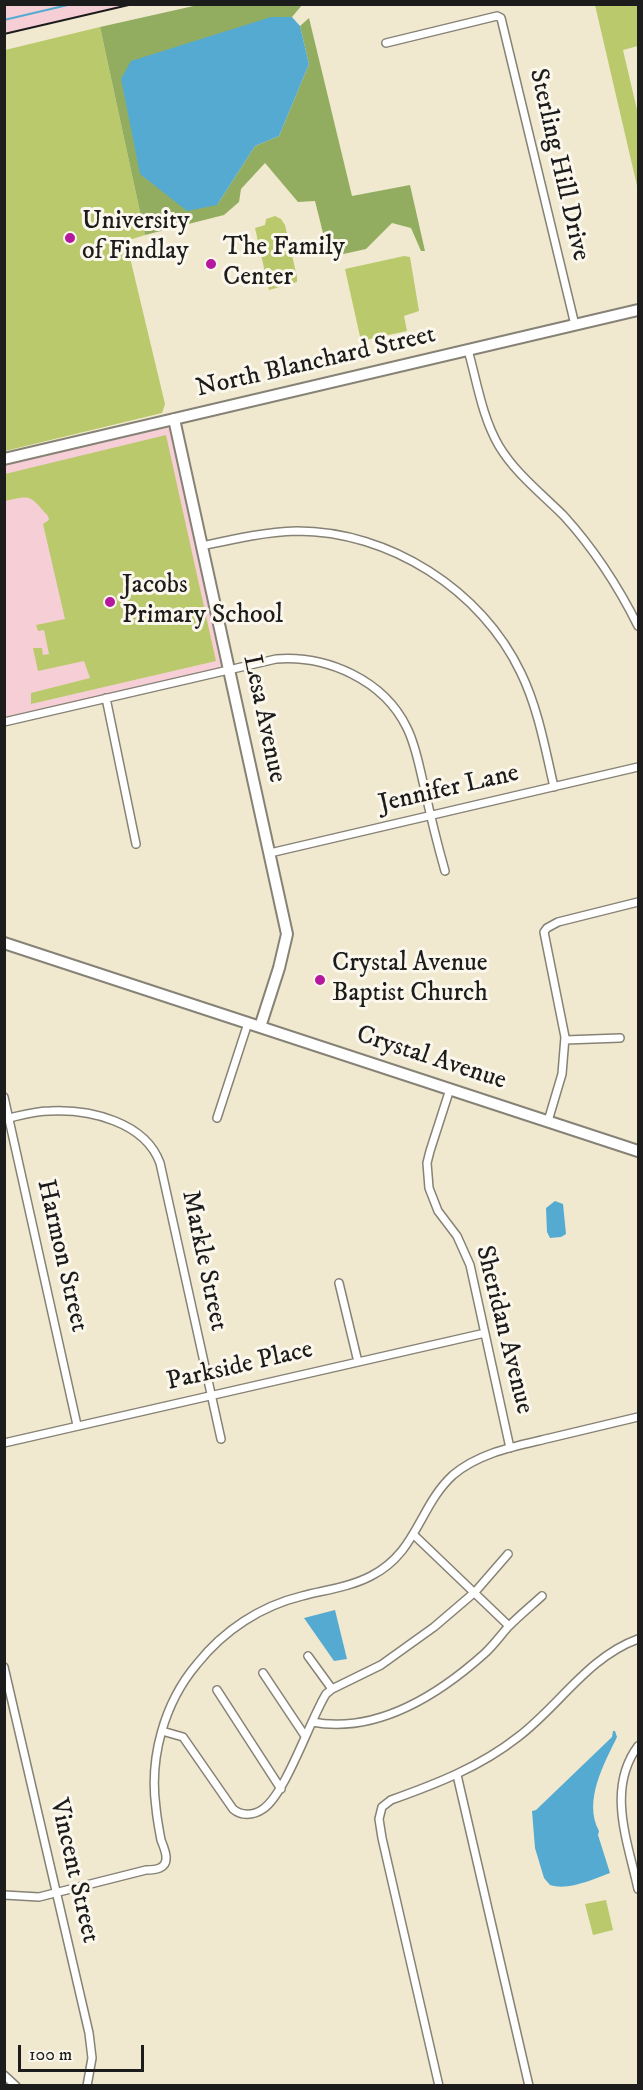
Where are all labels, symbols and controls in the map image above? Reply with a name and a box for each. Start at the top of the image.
street label: Sterling Hill Drive [521,66,595,264]
place label: University of Findlay [82,207,190,268]
marker: University of Findlay [63,231,77,245]
place label: The Family Center [223,233,345,294]
marker: The Family Center [204,257,218,271]
street label: North Blanchard Street [193,320,439,406]
place label: Jacobs Primary School [122,571,283,632]
marker: Jacobs Primary School [103,595,117,609]
street label: Lesa Avenue [234,652,292,786]
street label: Jennifer Lane [376,759,522,821]
place label: Crystal Avenue Baptist Church [332,949,488,1011]
marker: Crystal Avenue Baptist Church [313,973,327,987]
street label: Crystal Avenue [352,1020,510,1098]
street label: Harmon Street [28,1177,94,1335]
street label: Markle Street [173,1188,233,1334]
street label: Sheridan Avenue [467,1243,539,1417]
street label: Parkside Place [164,1335,316,1399]
street label: Vincent Street [41,1796,105,1946]
scale bar [21,2033,147,2071]
text: 100 m [29,2044,72,2066]

